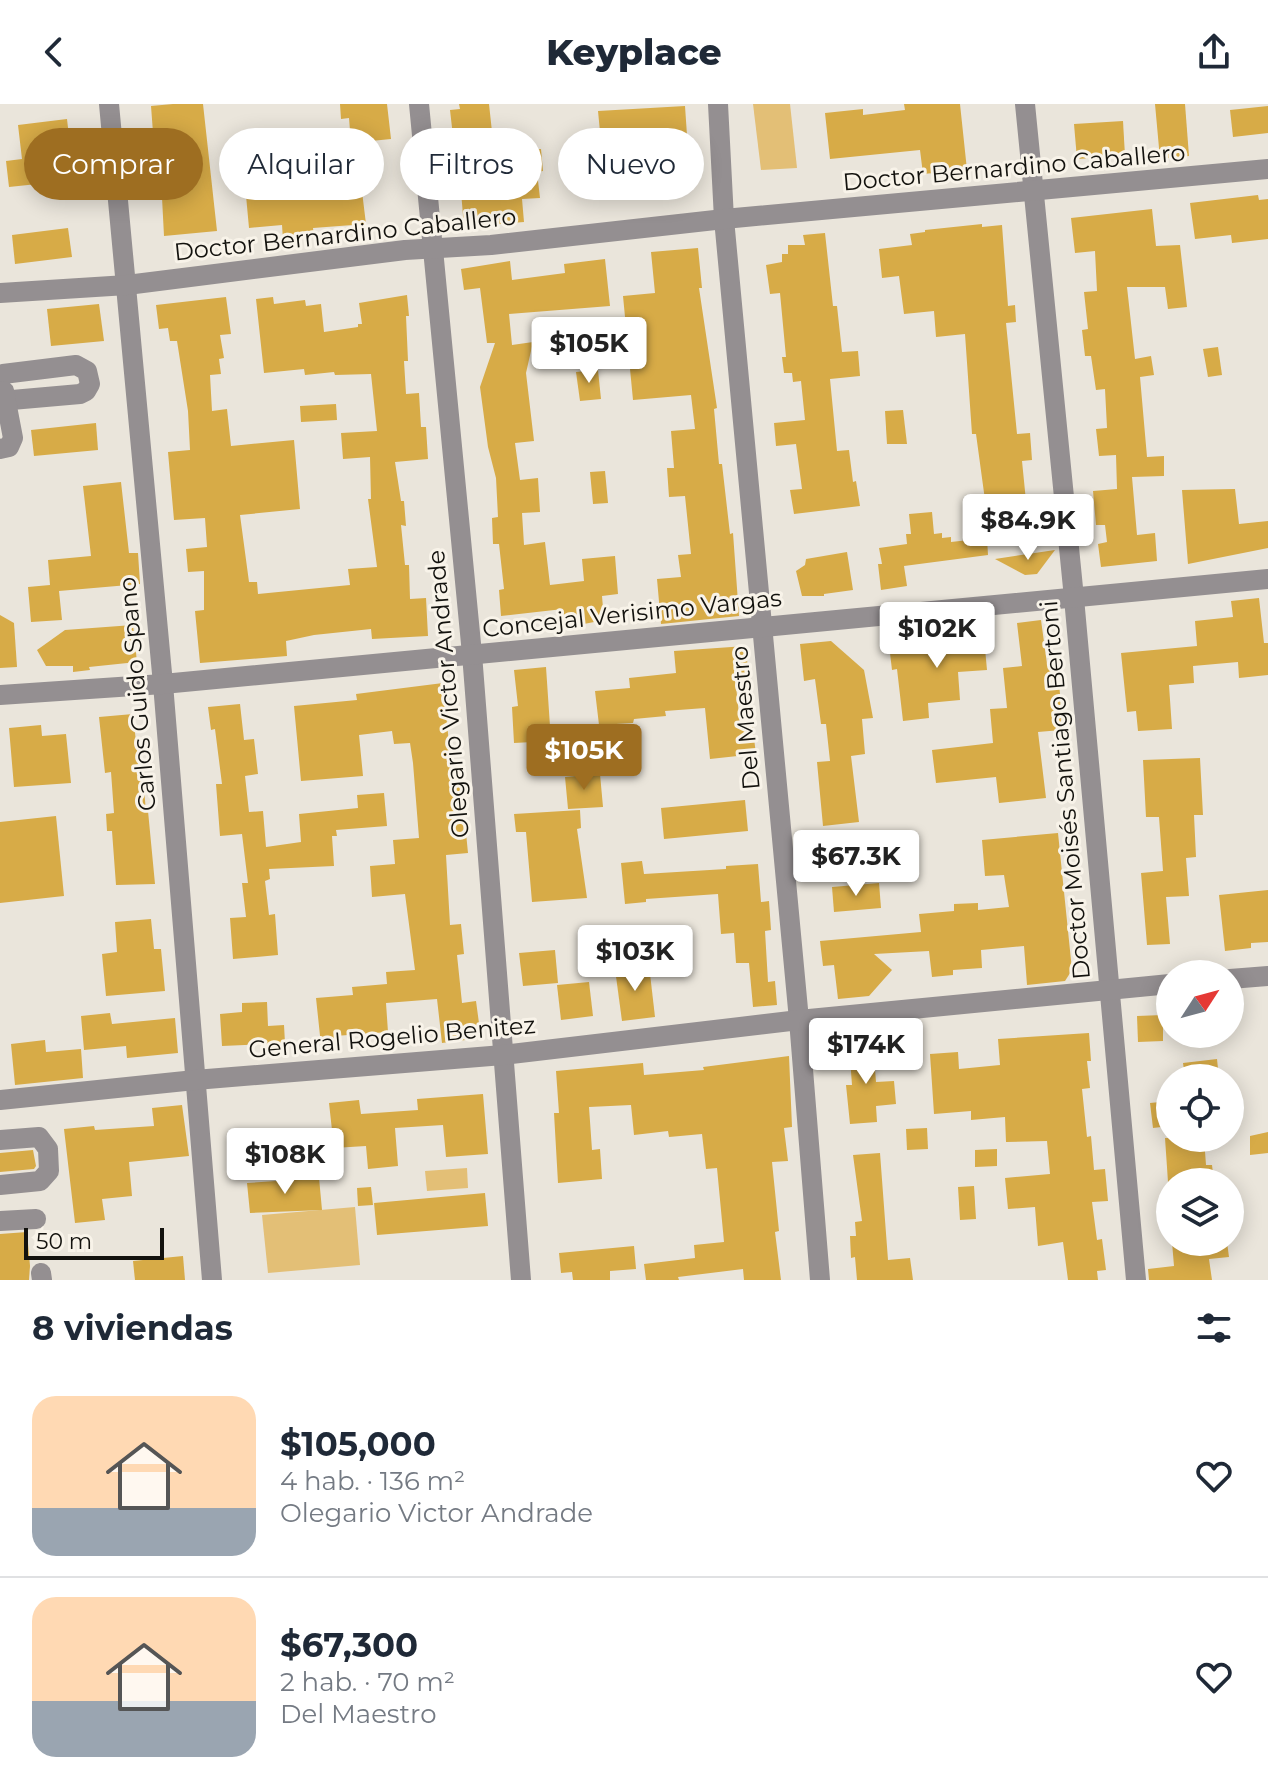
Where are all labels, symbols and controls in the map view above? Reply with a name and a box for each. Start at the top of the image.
icon: back [32,30,76,74]
text: Keyplace [546,30,722,74]
icon: share [1192,30,1236,74]
chip: Comprar [24,128,203,200]
chip: Alquilar [219,128,384,200]
chip: Filtros [400,128,542,200]
chip: Nuevo [558,128,704,200]
street label: Doctor Bernardino Caballero [841,138,1187,196]
street label: Doctor Bernardino Caballero [172,202,518,266]
pin: $105K [533,317,645,385]
text: $105K [550,327,628,359]
pin: $84.9K [963,494,1093,562]
text: $84.9K [981,504,1075,536]
street label: Olegario Victor Andrade [421,549,475,839]
street label: Carlos Guido Spano [112,576,162,812]
street label: Concejal Verisimo Vargas [481,583,783,643]
street label: Doctor Moisés Santiago Bertoni [1034,599,1096,981]
pin: $102K [881,602,993,670]
text: $102K [898,612,976,644]
street label: Del Maestro [724,645,766,791]
pin: $105K [528,724,640,792]
text: $105K [545,734,623,766]
pin: $67.3K [791,830,921,898]
text: $67.3K [811,840,901,872]
pin: $103K [579,925,691,993]
text: $103K [596,935,674,967]
north arrow [1156,960,1244,1048]
map controls [1156,960,1244,1256]
street label: General Rogelio Benitez [247,1010,537,1064]
pin: $174K [810,1018,922,1086]
text: $174K [827,1028,905,1060]
button: locate [1156,1064,1244,1152]
pin: $108K [229,1128,341,1196]
text: $108K [245,1138,325,1170]
button: layers [1156,1168,1244,1256]
scale bar [24,1224,164,1260]
text: 50 m [36,1228,92,1255]
icon: filters [1192,1306,1236,1350]
text: 8 viviendas [32,1307,233,1349]
text: $105,000 [280,1423,436,1465]
icon: home [96,1428,192,1524]
icon: heart [1192,1454,1236,1498]
text: 4 hab. · 136 m² [280,1465,465,1497]
text: Olegario Victor Andrade [280,1497,593,1529]
text: $67,300 [280,1624,418,1666]
icon: home [96,1629,192,1725]
icon: heart [1192,1655,1236,1699]
text: 2 hab. · 70 m² [280,1666,455,1698]
text: Del Maestro [280,1698,437,1730]

